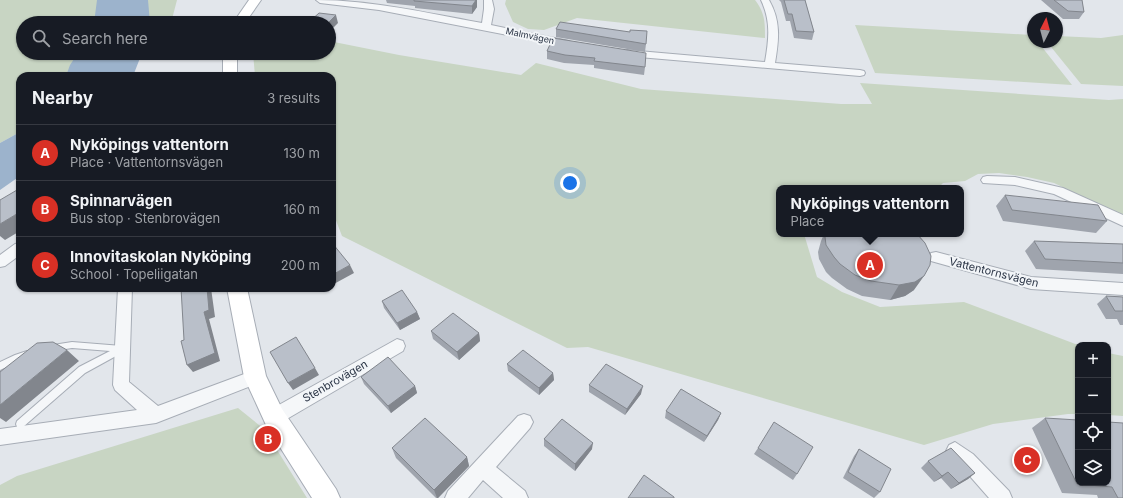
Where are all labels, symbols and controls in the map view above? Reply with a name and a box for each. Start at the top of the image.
north arrow [1027,12,1063,48]
search box [16,16,336,60]
street label: Malmvägen [505,25,555,46]
icon: search [30,27,52,49]
text: Search here [62,29,148,48]
text: Nearby [32,88,93,108]
text: 3 results [267,90,320,106]
text: Nyköpings vattentorn [70,135,229,154]
text: A [40,145,50,161]
text: 130 m [283,145,320,161]
text: Place · Vattentornsvägen [70,154,223,170]
your location [560,173,580,193]
popup [776,185,964,237]
text: Spinnarvägen [70,191,172,210]
text: Nyköpings vattentorn [791,194,949,213]
text: B [41,201,49,217]
text: 160 m [283,201,320,217]
text: Bus stop · Stenbrovägen [70,210,220,226]
text: Place [791,213,824,229]
text: Innovitaskolan Nyköping [70,247,251,266]
pin: A [857,250,883,280]
street label: Vattentornsvägen [948,254,1040,290]
text: C [40,257,50,273]
text: 200 m [281,257,320,273]
text: School · Topeliigatan [70,266,198,282]
map controls [1075,342,1111,486]
button: + [1075,342,1111,378]
street label: Stenbrovägen [300,357,370,405]
button: − [1075,378,1111,414]
button: locate [1075,414,1111,450]
pin: B [255,424,281,454]
pin: C [1014,445,1040,475]
button: layers [1075,450,1111,486]

